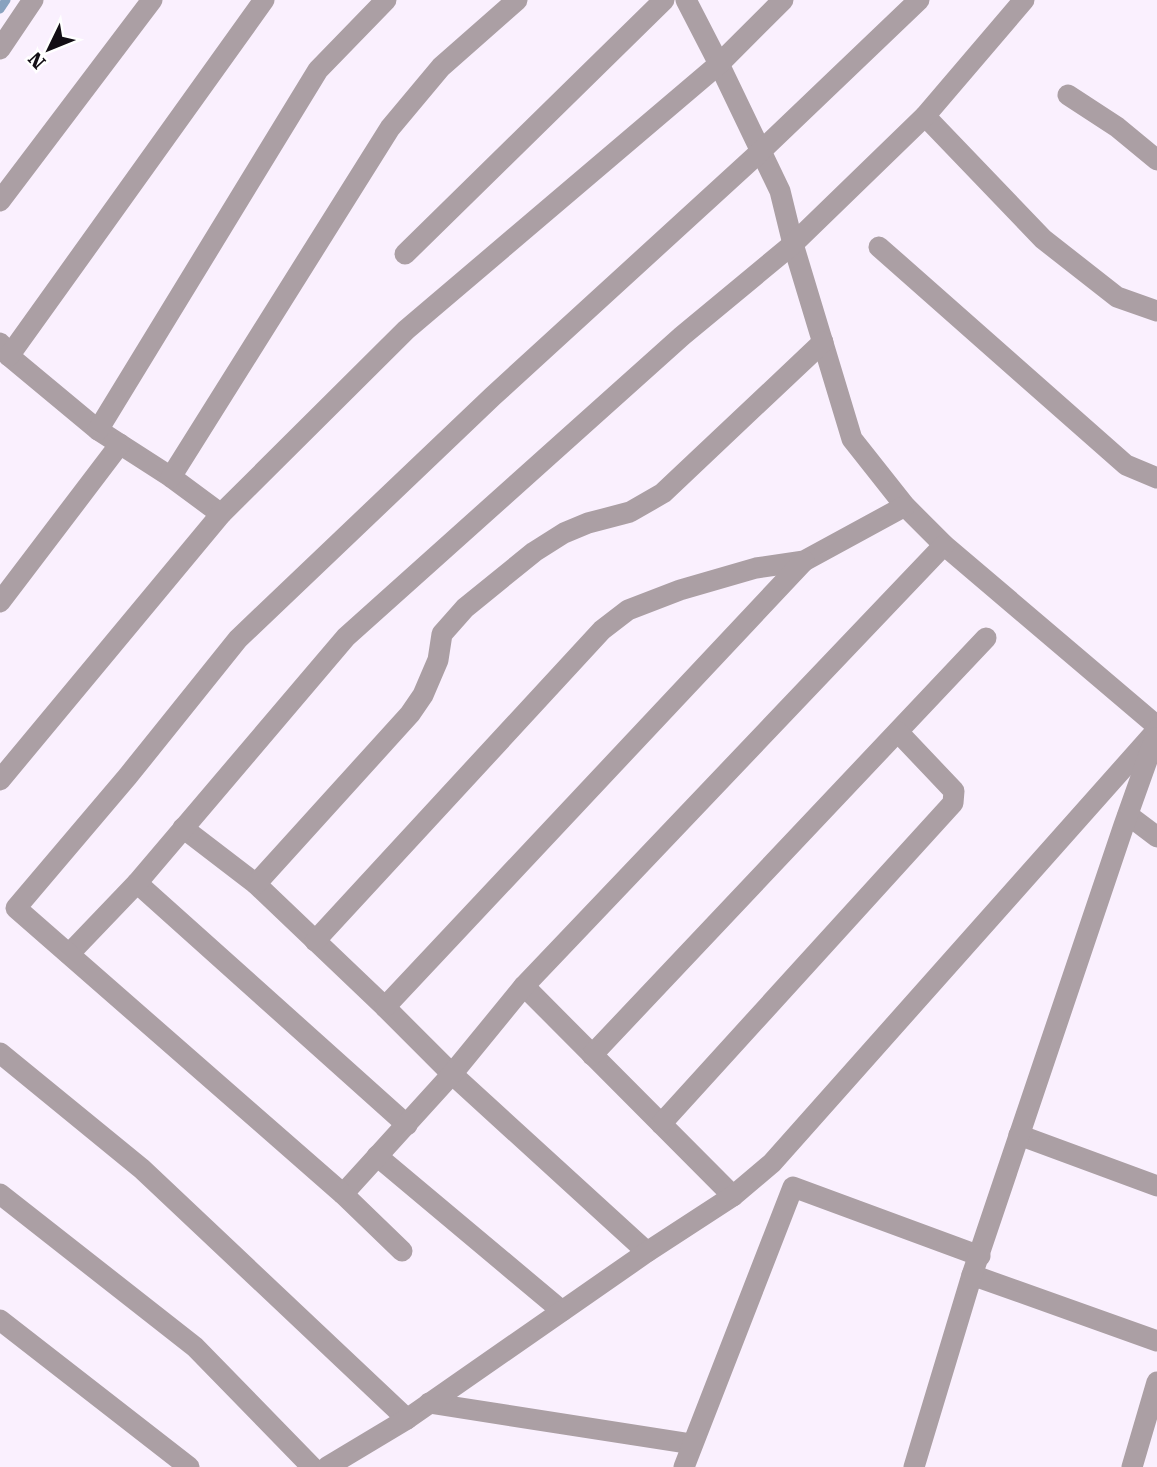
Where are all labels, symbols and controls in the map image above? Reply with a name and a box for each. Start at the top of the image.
north arrow [14,14,84,84]
text: N [23,47,50,73]

